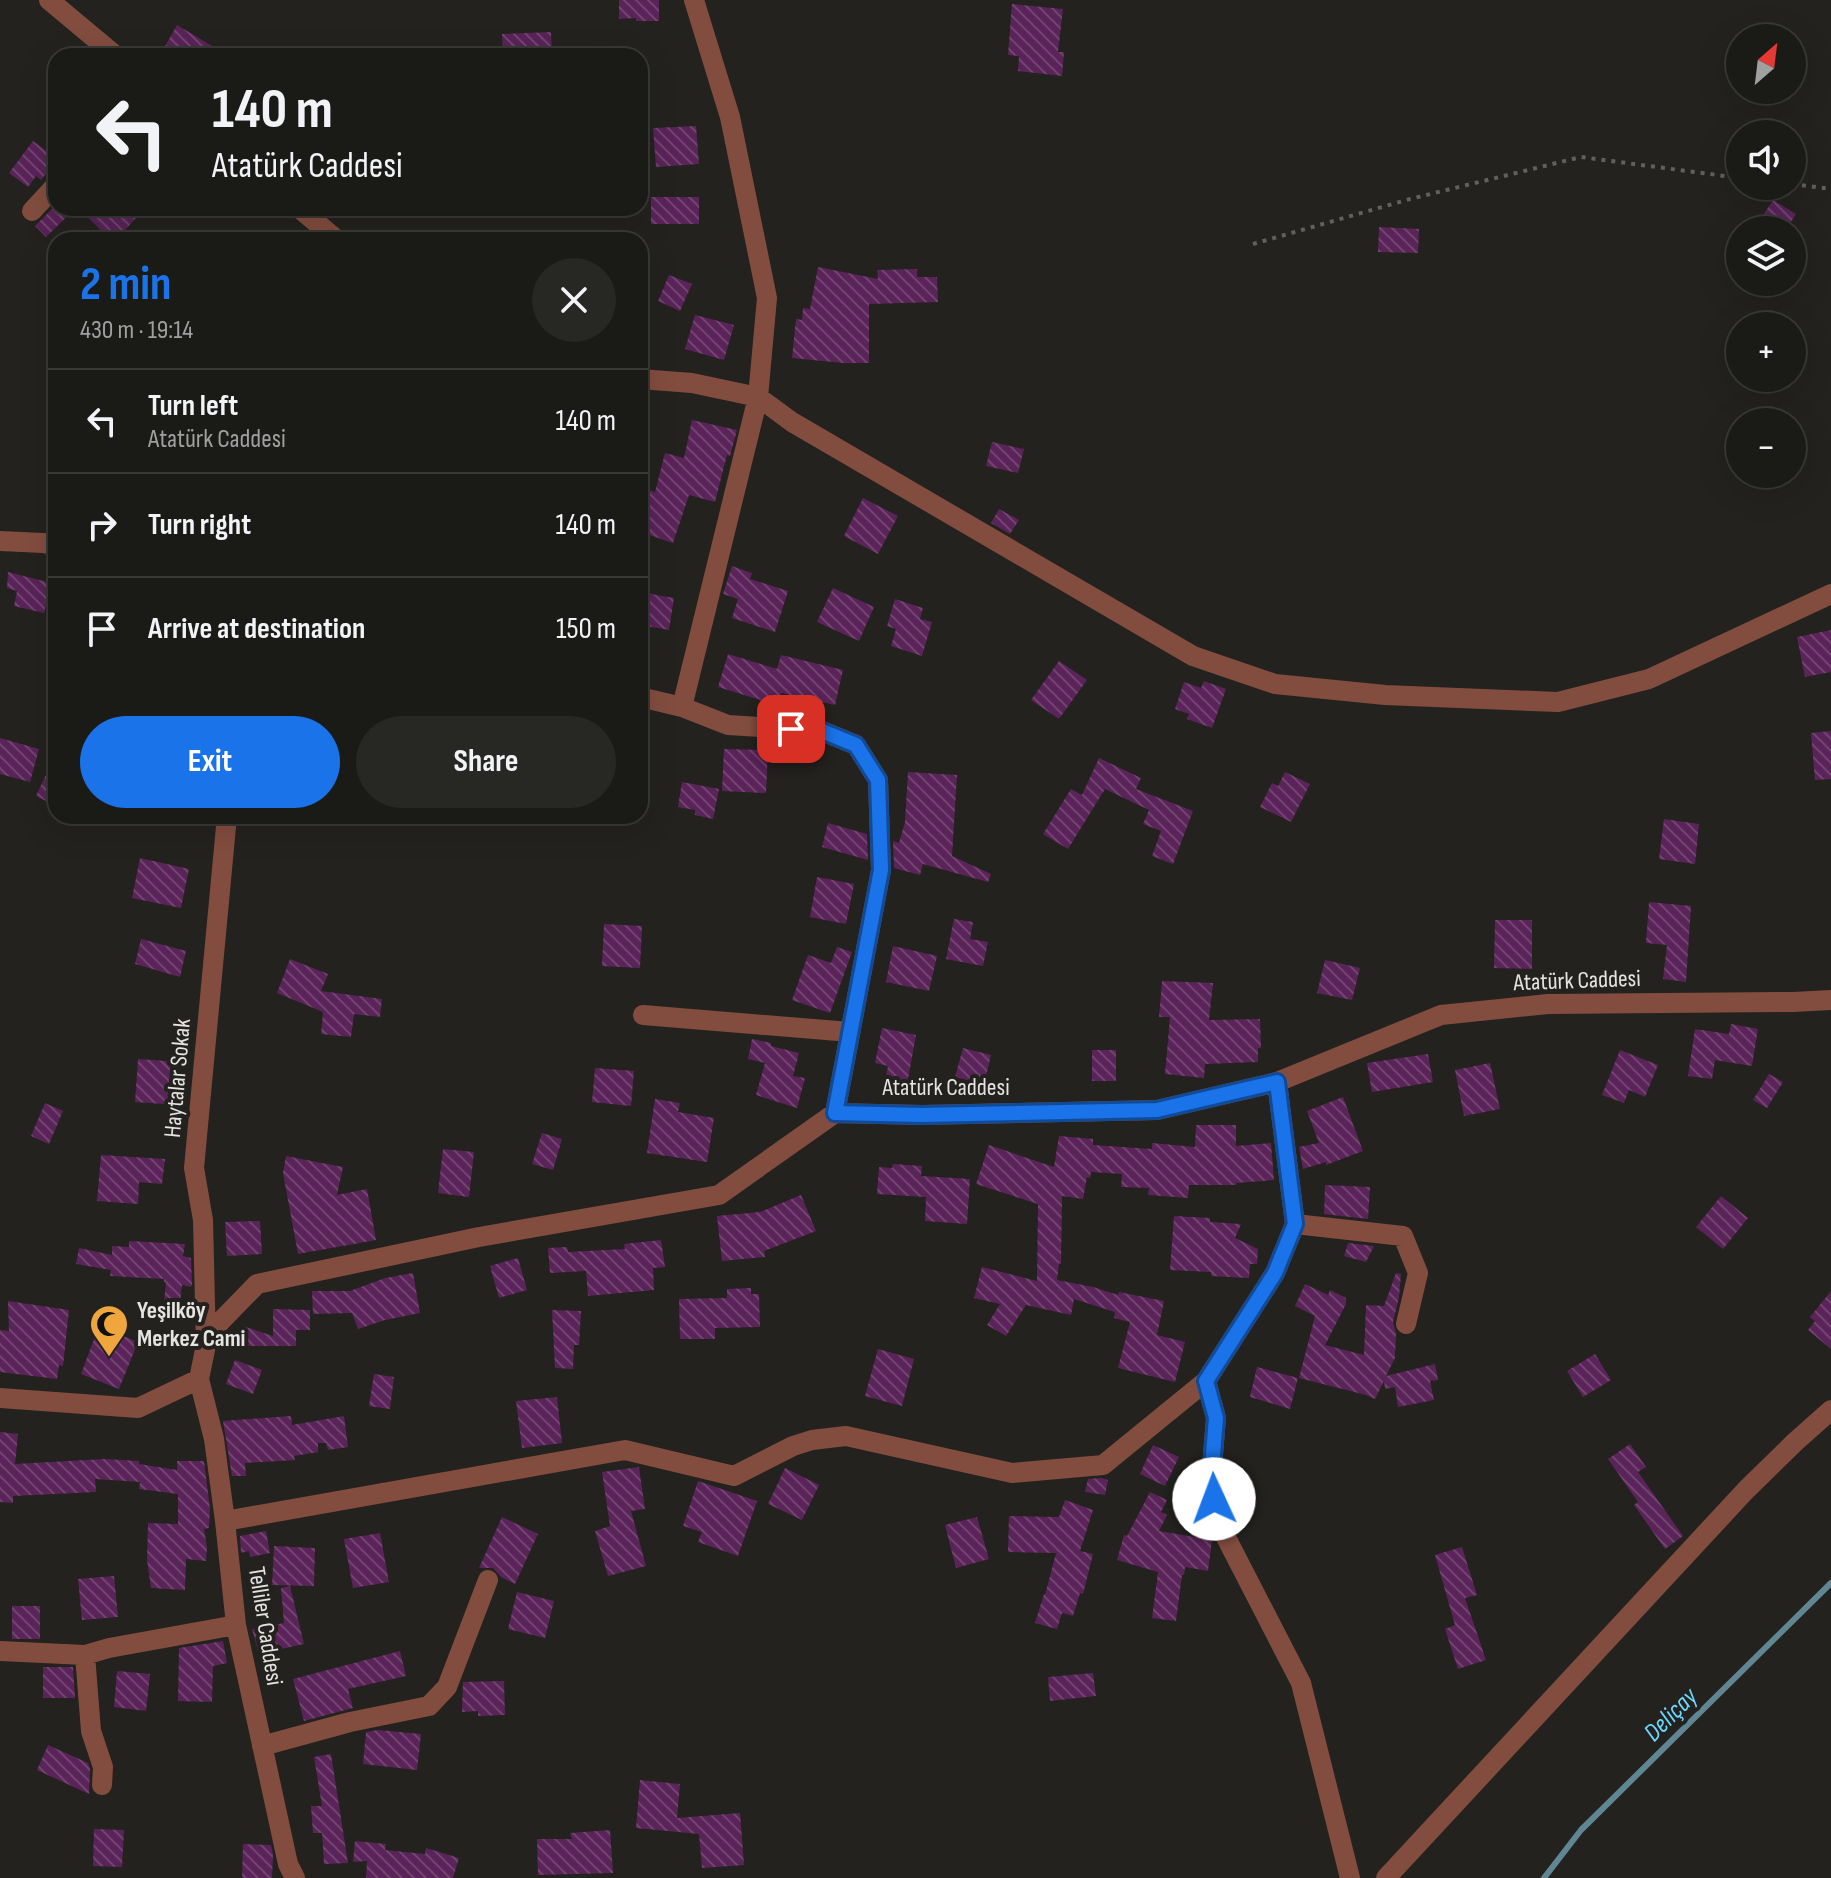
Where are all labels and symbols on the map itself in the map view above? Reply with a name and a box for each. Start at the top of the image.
north arrow [1726,24,1806,104]
pin [757,695,825,763]
street label: Atatürk Caddesi [1512,964,1641,997]
street label: Haytalar Sokak [158,1017,197,1139]
street label: Atatürk Caddesi [881,1073,1010,1102]
place label: Yeşilköy Merkez Cami [137,1296,246,1353]
mosque icon: Yeşilköy Merkez Cami [88,1303,130,1358]
position arrow [1172,1457,1256,1541]
street label: Telliler Caddesi [242,1565,289,1687]
water label: Deliçay [1638,1681,1705,1748]

